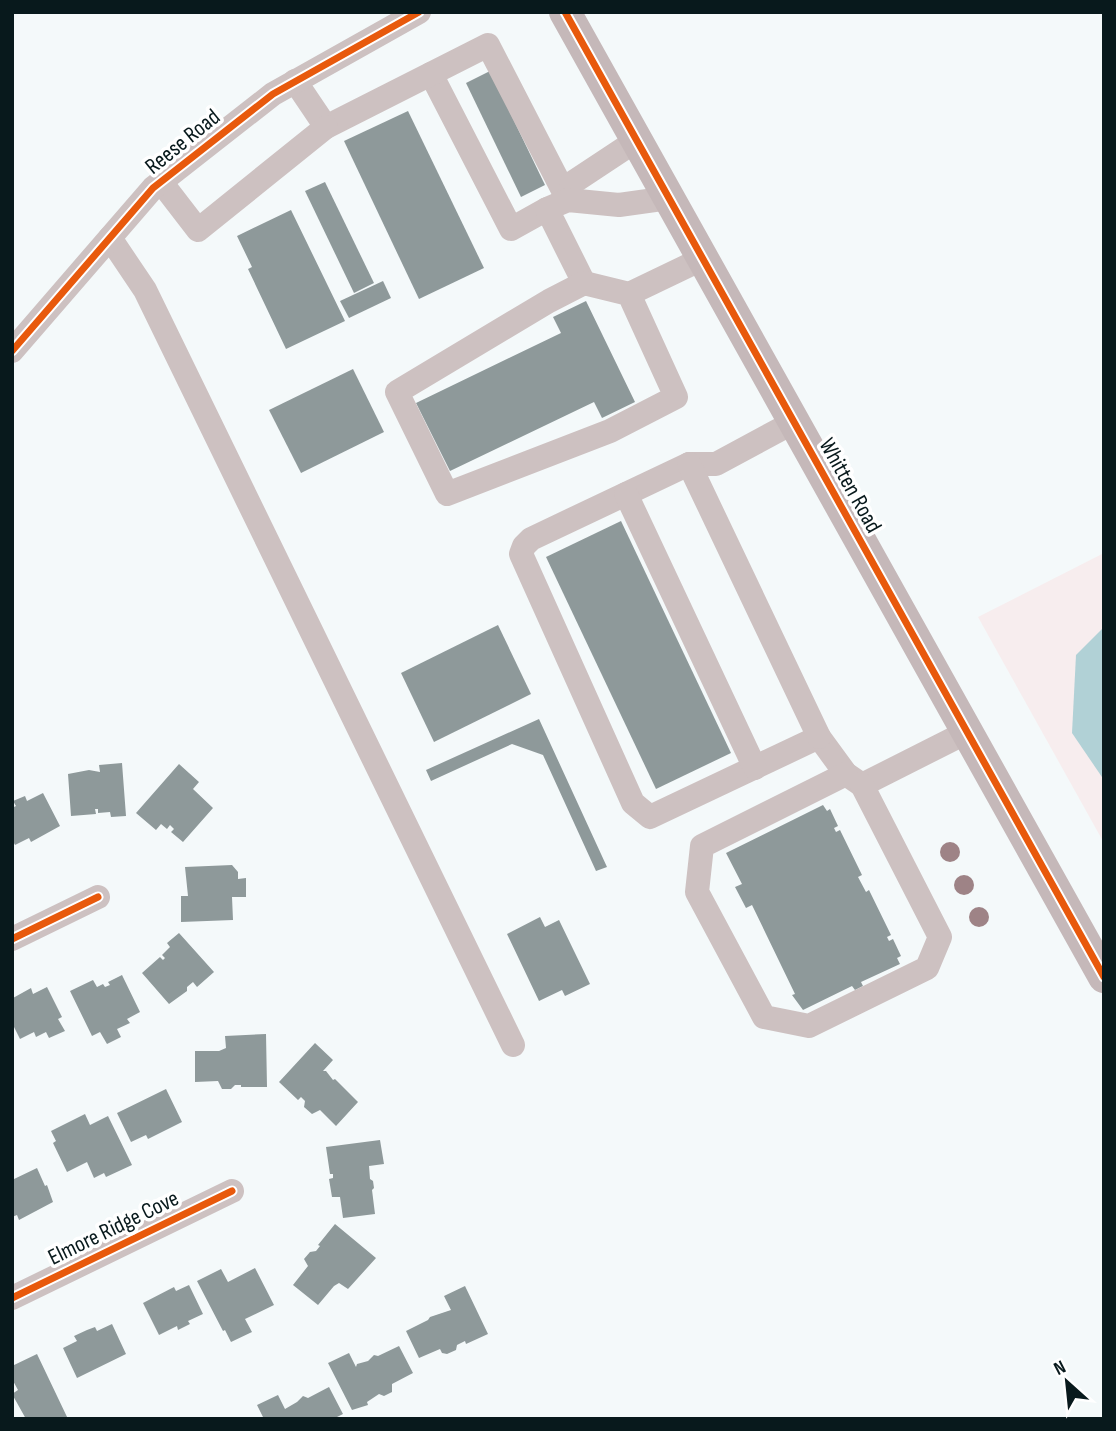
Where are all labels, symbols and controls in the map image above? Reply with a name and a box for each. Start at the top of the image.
street label: Reese Road [139,103,226,180]
street label: Whitten Road [813,433,888,538]
street label: Elmore Ridge Cove [44,1184,183,1272]
north arrow [1032,1347,1102,1417]
text: N [1050,1356,1070,1381]

